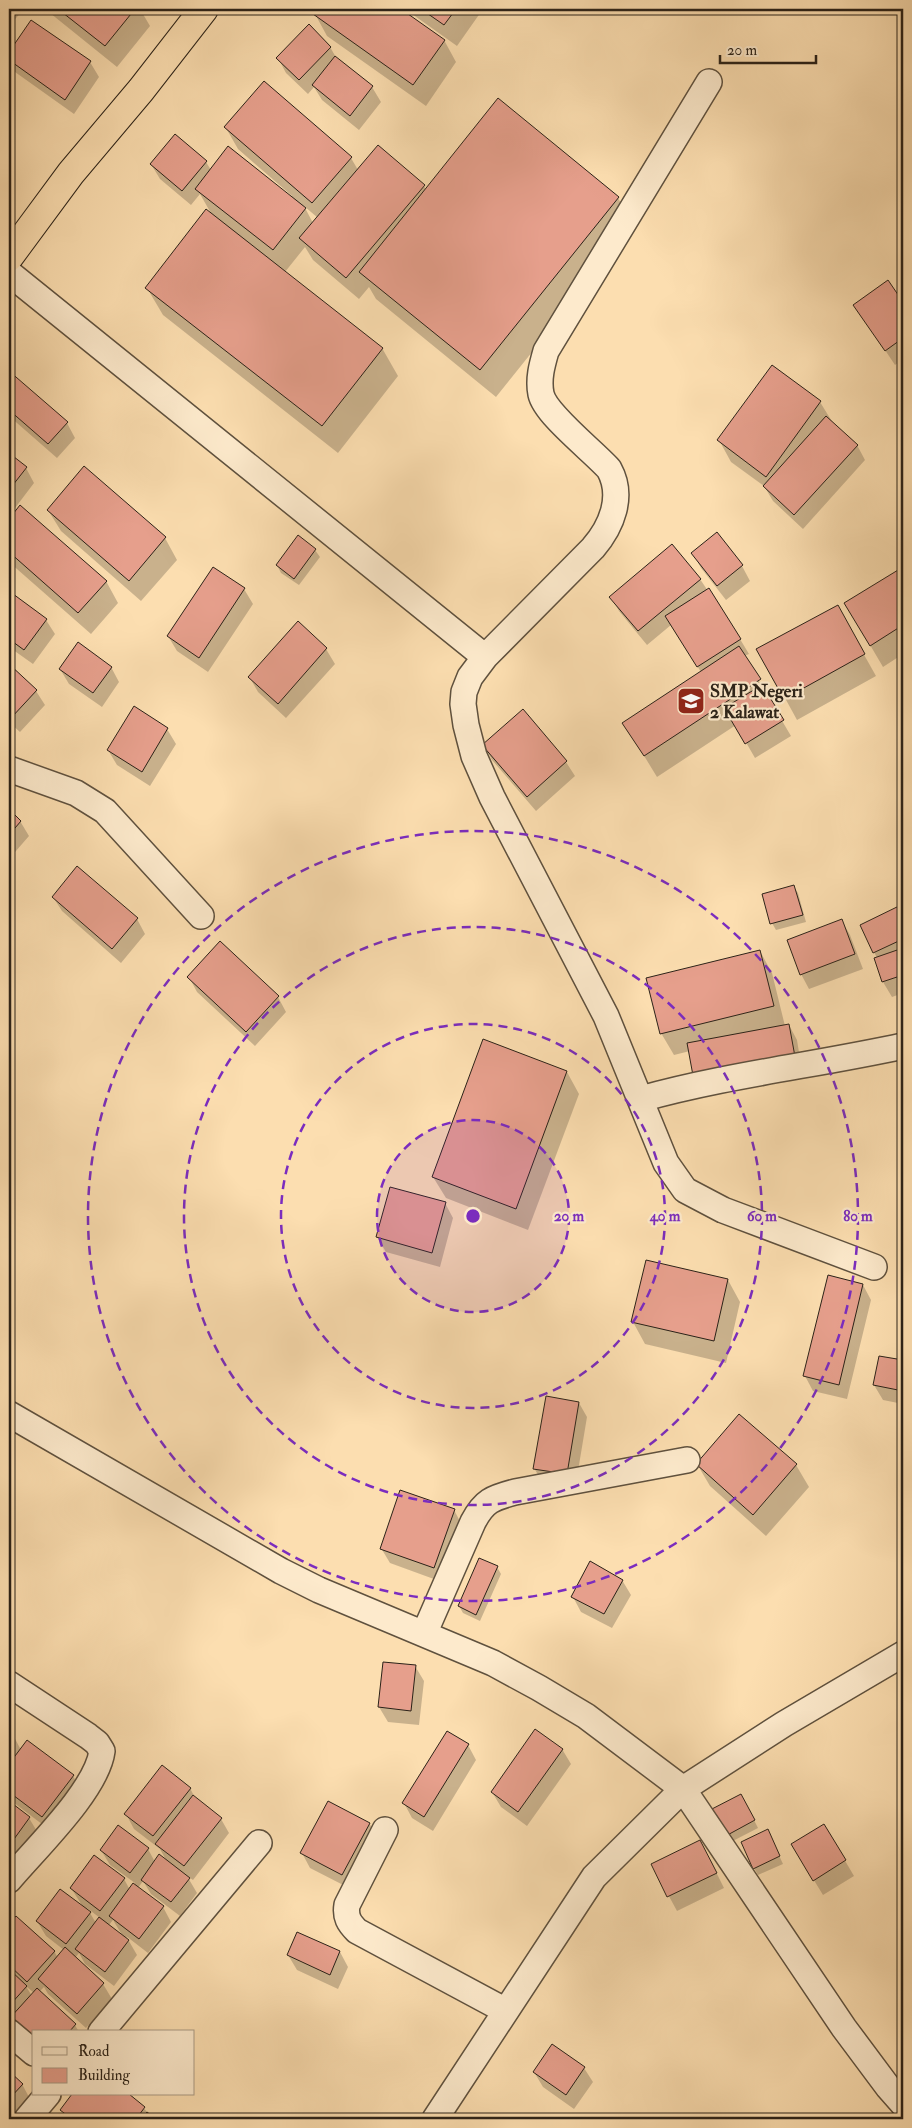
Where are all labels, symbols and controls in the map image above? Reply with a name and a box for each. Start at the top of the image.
scale bar [720,32,816,64]
text: 20 m [727,41,757,60]
place label: SMP Negeri 2 Kalawat [710,680,803,724]
school or university icon: SMP Negeri 2 Kalawat [676,686,706,716]
centre of rings [464,1207,482,1225]
text: 20 m [554,1207,584,1226]
text: 40 m [649,1207,681,1226]
text: 60 m [747,1207,777,1226]
text: 80 m [843,1207,873,1226]
legend [32,2030,195,2096]
text: Road [78,2042,110,2061]
text: Building [78,2066,130,2085]

